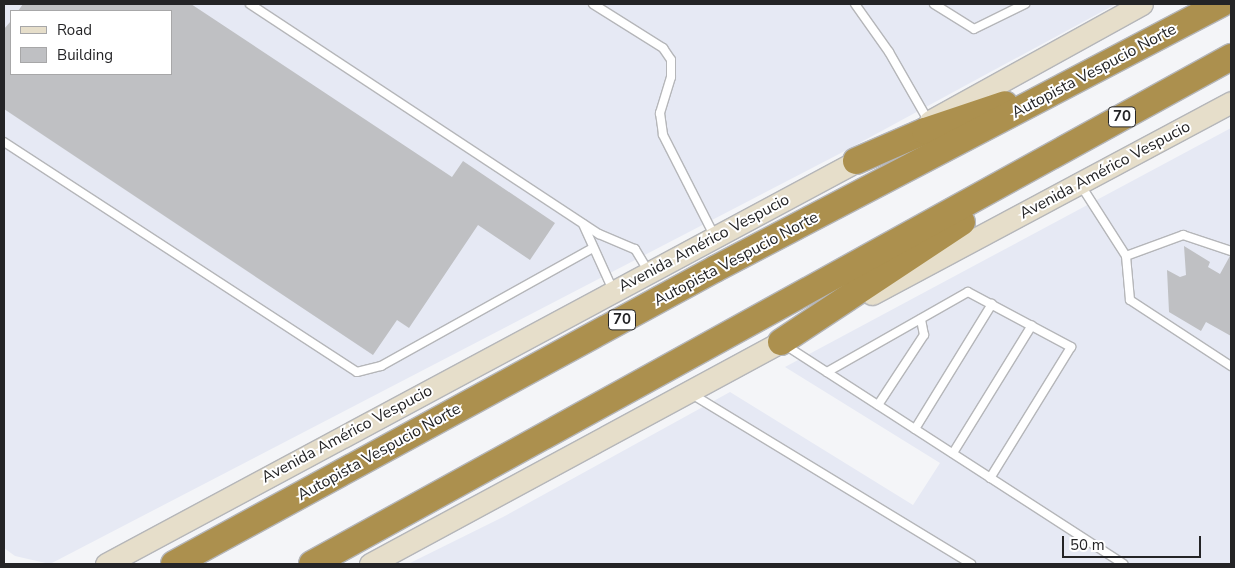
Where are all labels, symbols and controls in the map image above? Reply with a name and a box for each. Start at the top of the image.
legend [10,10,172,75]
street label: Autopista Vespucio Norte [1008,19,1180,123]
text: Road [57,20,92,40]
text: Building [57,45,113,65]
road number: 70 [1107,104,1137,130]
street label: Avenida Américo Vespucio [1016,117,1194,223]
street label: Avenida Américo Vespucio [615,190,793,296]
street label: Autopista Vespucio Norte [650,207,822,311]
road number: 70 [607,308,637,332]
street label: Avenida Américo Vespucio [258,381,436,487]
street label: Autopista Vespucio Norte [294,399,464,505]
scale bar [1065,526,1204,558]
text: 50 m [1070,535,1105,555]

